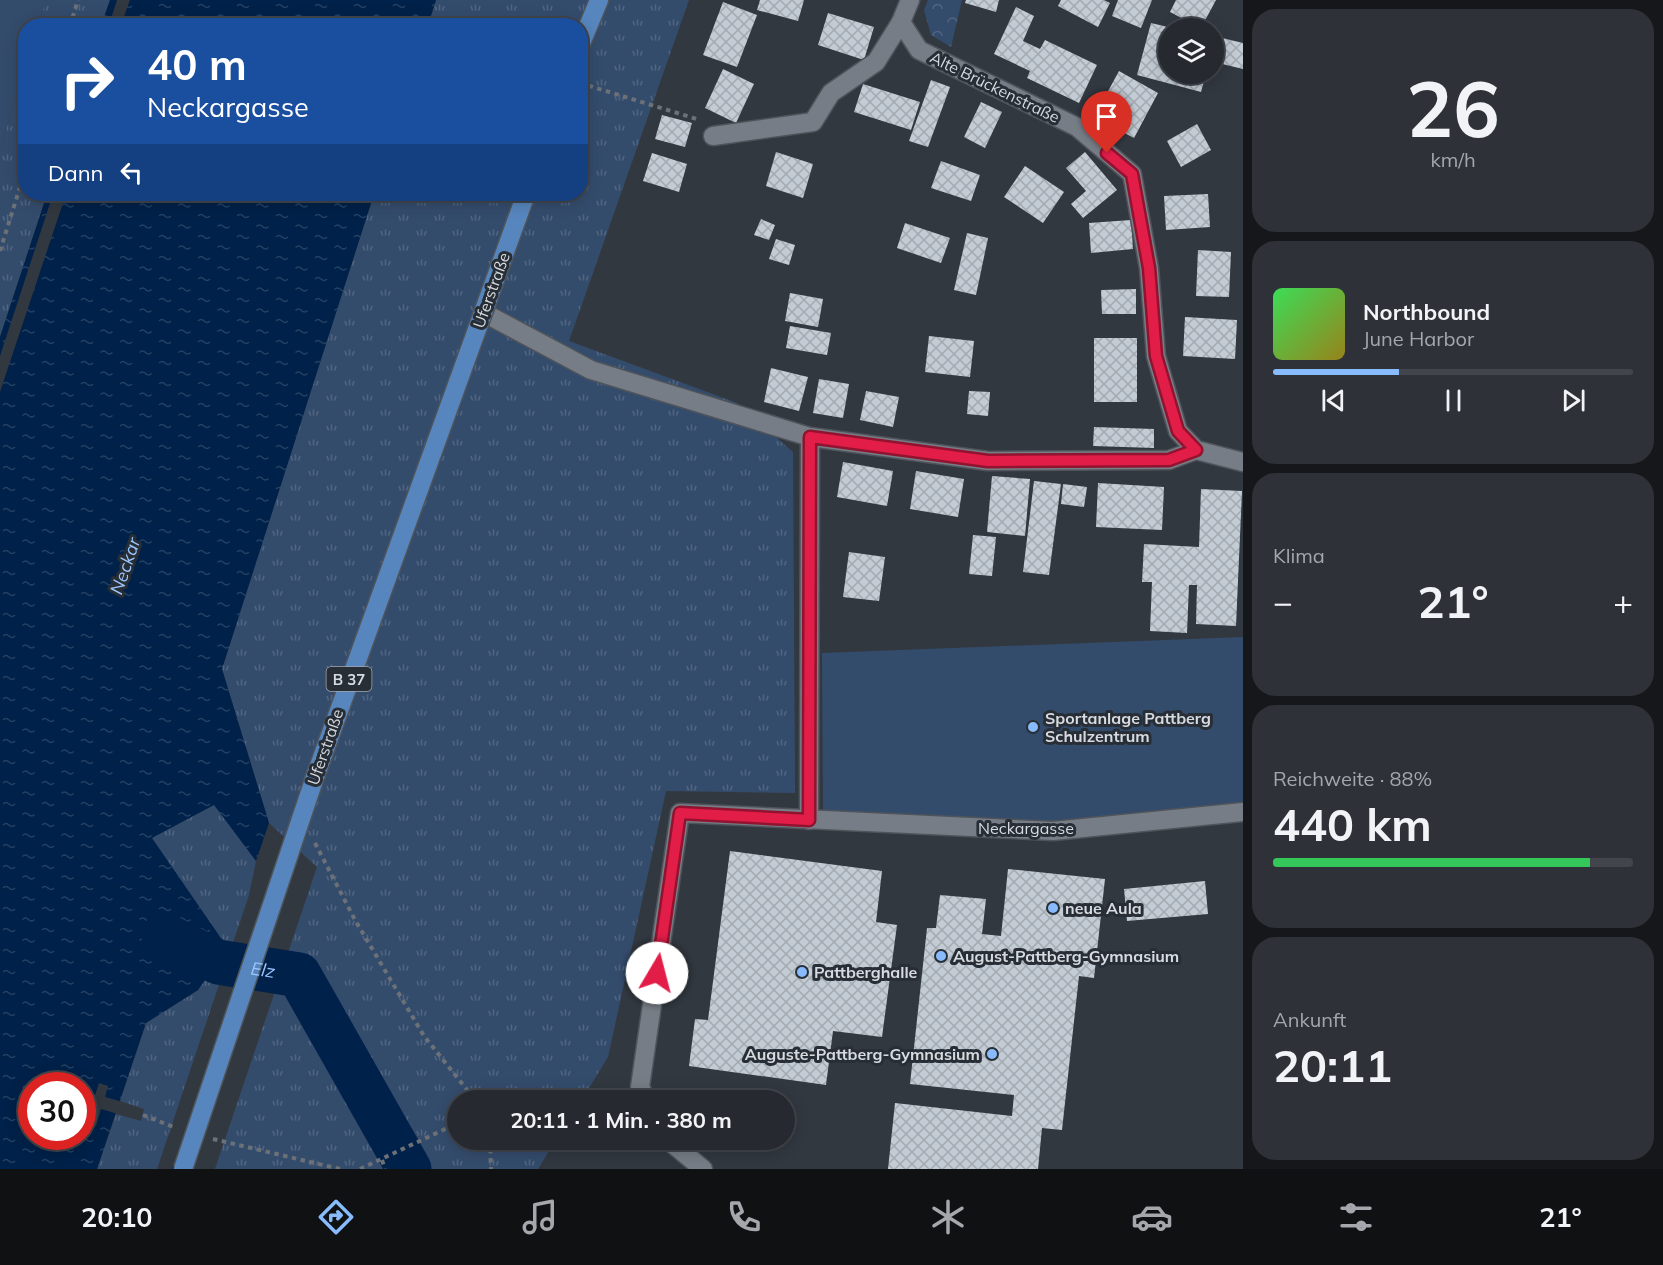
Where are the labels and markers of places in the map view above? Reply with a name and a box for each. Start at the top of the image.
pin [1081,91,1132,153]
place label: Sportanlage Pattberg Schulzentrum [1045,708,1211,746]
marker: Sportanlage Pattberg Schulzentrum [1026,720,1040,734]
place label: neue Aula [1065,898,1142,918]
marker: neue Aula [1046,901,1060,915]
place label: August-Pattberg-Gymnasium [953,946,1179,966]
marker: August-Pattberg-Gymnasium [934,949,948,963]
place label: Pattberghalle [814,962,918,982]
marker: Pattberghalle [795,965,809,979]
place label: Auguste-Pattberg-Gymnasium [745,1044,980,1064]
marker: Auguste-Pattberg-Gymnasium [985,1047,999,1061]

